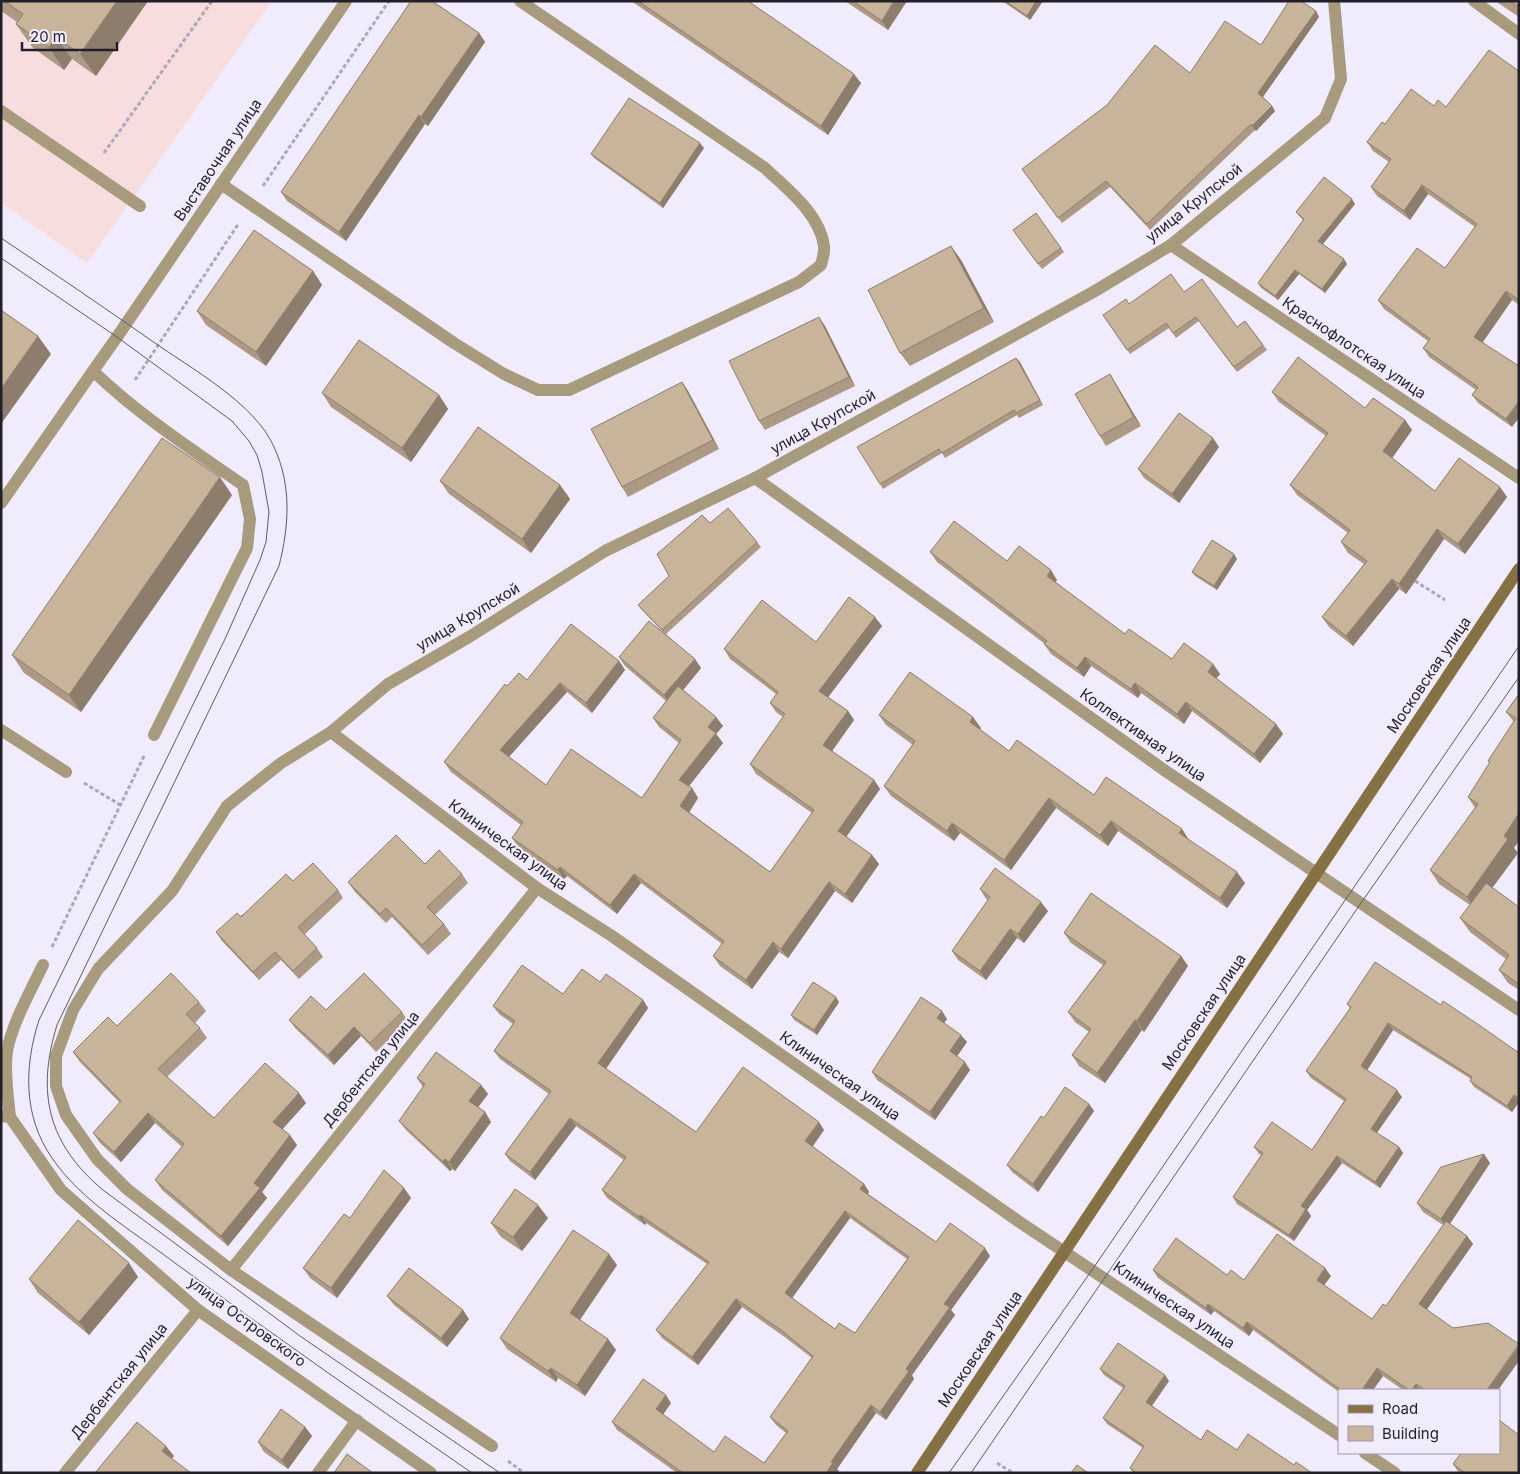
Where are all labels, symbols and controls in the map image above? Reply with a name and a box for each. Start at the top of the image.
scale bar [22,20,118,52]
text: 20 m [30,27,66,46]
street label: Выставочная улица [170,95,266,225]
street label: улица Крупской [1142,159,1246,246]
street label: Краснофлотская улица [1279,292,1430,403]
street label: улица Крупской [767,385,879,458]
street label: улица Крупской [413,578,523,655]
street label: Московская улица [1383,613,1475,737]
street label: Коллективная улица [1077,684,1210,785]
street label: Клиническая улица [445,795,572,894]
street label: Московская улица [1158,950,1250,1074]
street label: Дербентская улица [318,1007,423,1131]
street label: Клиническая улица [776,1027,904,1124]
street label: Клиническая улица [1110,1257,1239,1352]
street label: улица Островского [185,1272,310,1371]
street label: Московская улица [934,1287,1026,1411]
street label: Дербентская улица [66,1319,171,1443]
legend [1338,1389,1500,1454]
text: Road [1382,1399,1418,1418]
text: Building [1382,1424,1439,1443]

